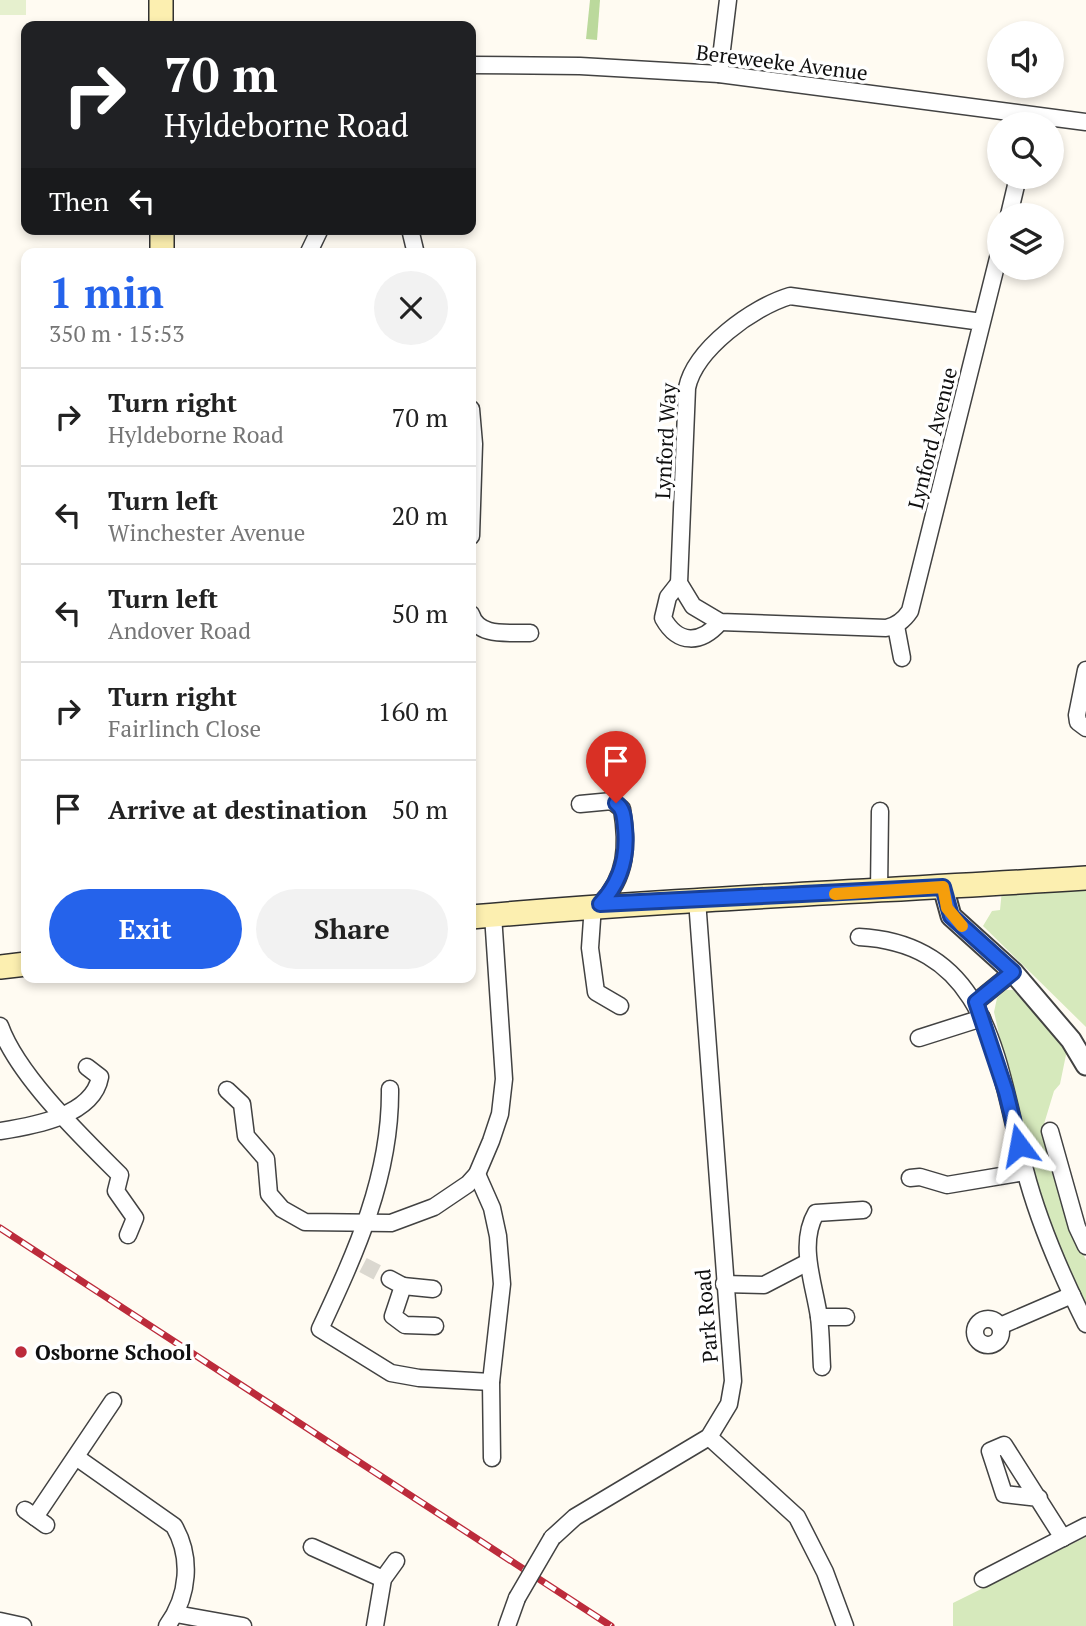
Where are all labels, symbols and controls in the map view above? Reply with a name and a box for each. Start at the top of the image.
map controls [987,21,1064,280]
button: sound [987,21,1064,98]
street label: Bereweeke Avenue [695,38,869,86]
text: 70 m [164,41,278,106]
icon: right [49,49,140,140]
text: Hyldeborne Road [164,104,409,146]
button: search [987,112,1064,189]
icon: left [123,182,161,220]
text: Then [49,184,109,218]
button: layers [987,203,1064,280]
text: 1 min [49,264,164,320]
button: close [374,271,448,345]
text: 350 m · 15:53 [49,318,184,349]
street label: Lynford Avenue [901,364,963,512]
street label: Lynford Way [648,382,682,500]
text: Turn right [108,385,237,419]
icon: right [49,398,87,436]
text: 70 m [392,400,448,434]
text: Hyldeborne Road [108,419,284,450]
text: Turn left [108,483,218,517]
icon: left [49,496,87,534]
text: 20 m [392,498,448,532]
text: Winchester Avenue [108,517,305,548]
text: Turn left [108,581,218,615]
icon: left [49,594,87,632]
text: 50 m [392,596,448,630]
text: Andover Road [108,615,251,646]
text: Turn right [108,679,237,713]
icon: right [49,692,87,730]
text: 160 m [378,694,448,728]
text: Fairlinch Close [108,713,261,744]
pin [586,731,646,803]
icon: arrive [597,742,635,780]
icon: arrive [49,790,87,828]
text: Arrive at destination [108,792,367,826]
text: 50 m [392,792,448,826]
button: Exit [49,889,242,969]
button: Share [256,889,448,969]
position arrow [982,1108,1056,1182]
street label: Park Road [688,1268,724,1364]
place label: Osborne School [35,1338,192,1366]
marker: Osborne School [13,1344,29,1360]

